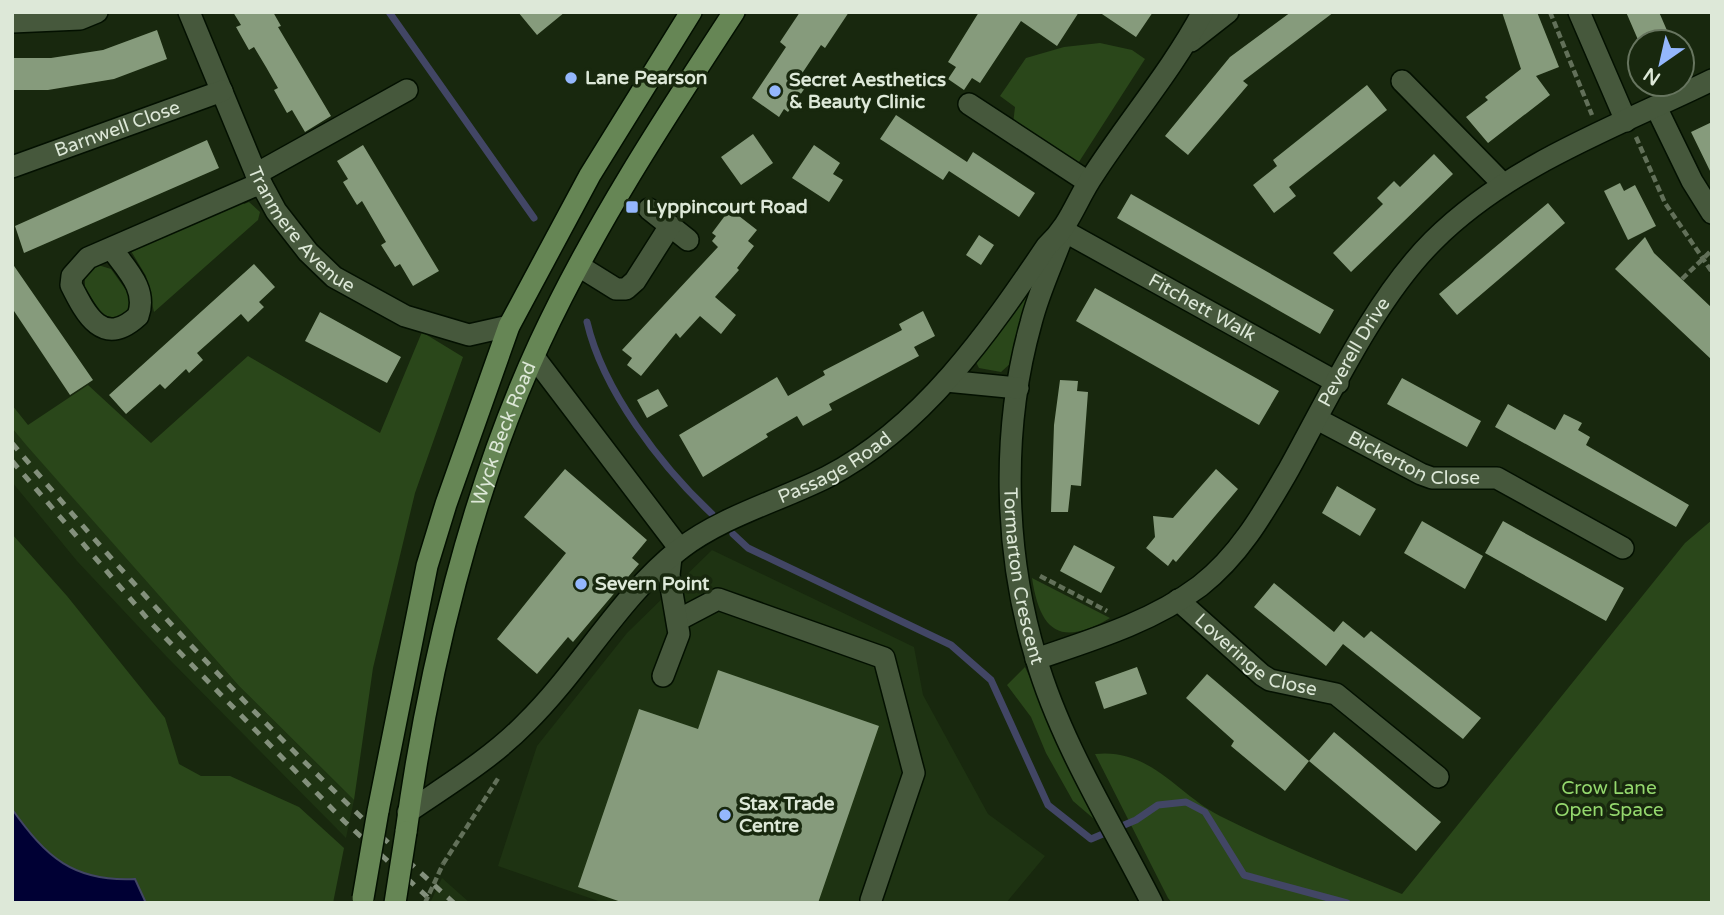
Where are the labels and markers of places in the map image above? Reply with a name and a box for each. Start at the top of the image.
place label: Lane Pearson [585,67,707,89]
place label: Secret Aesthetics & Beauty Clinic [789,69,946,114]
marker: Lane Pearson [563,70,579,86]
marker: Secret Aesthetics & Beauty Clinic [767,83,783,99]
place label: Lyppincourt Road [646,196,808,219]
marker: Lyppincourt Road [624,199,640,215]
place label: Severn Point [595,573,710,595]
marker: Severn Point [573,576,589,592]
place label: Stax Trade Centre [739,793,835,837]
marker: Stax Trade Centre [717,807,733,823]

